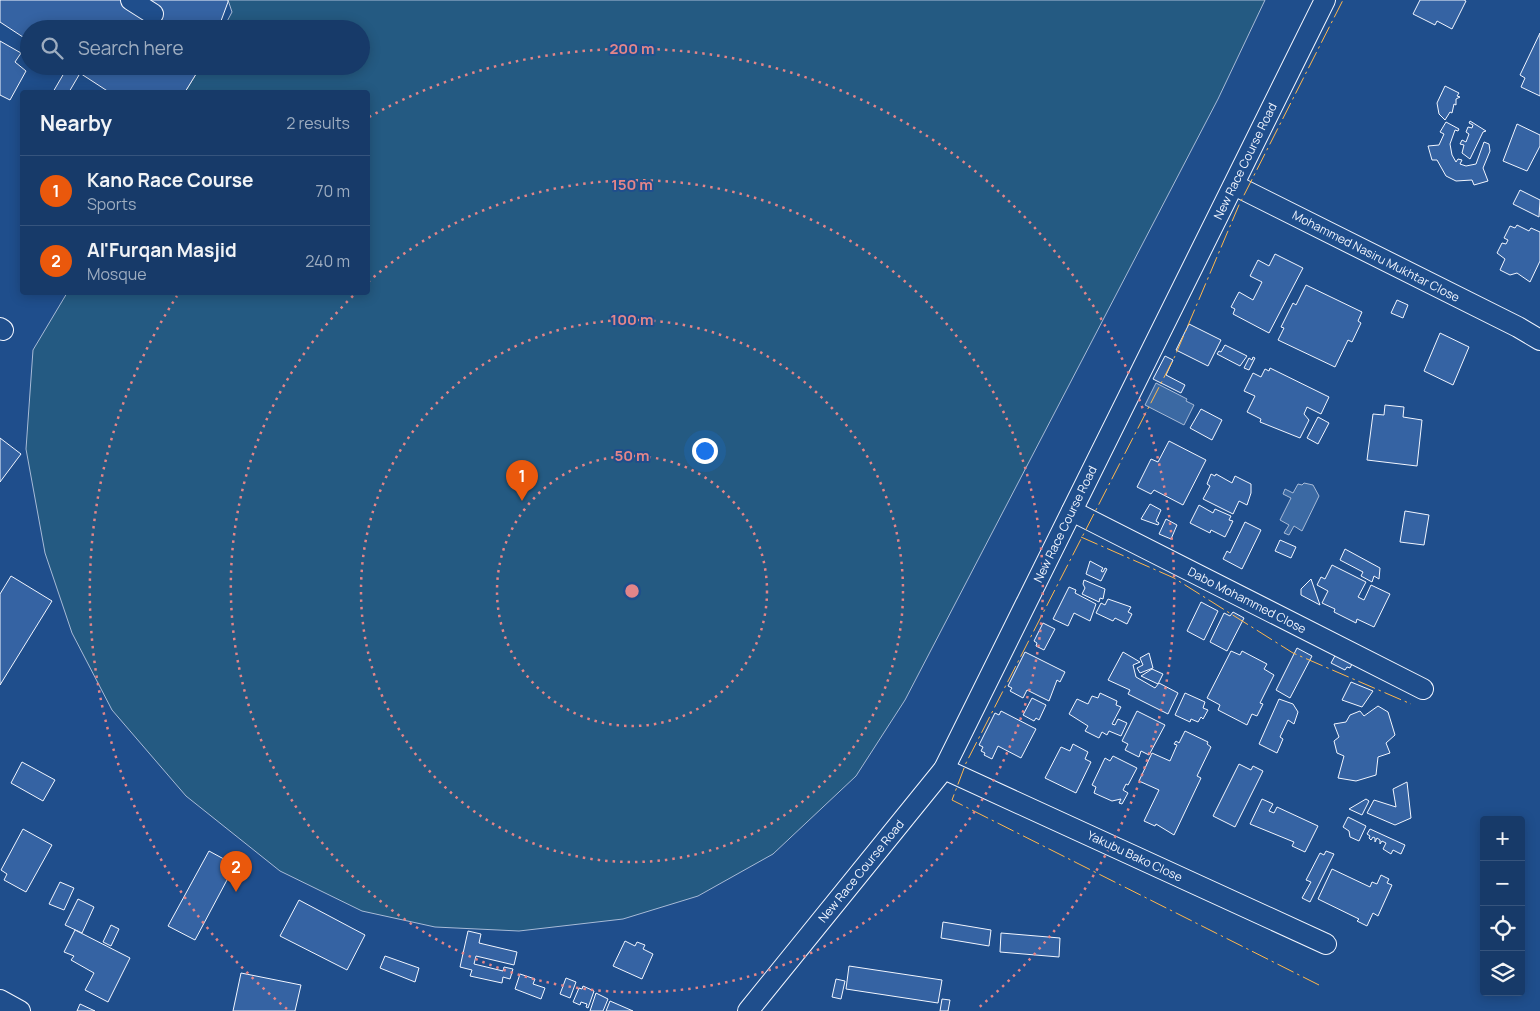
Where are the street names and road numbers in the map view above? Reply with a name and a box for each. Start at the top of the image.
street label: New Race Course Road [1209,100,1281,222]
street label: Mohammed Nasiru Mukhtar Close [1289,206,1463,306]
street label: New Race Course Road [1029,463,1101,585]
street label: Dabo Mohammed Close [1185,563,1309,637]
street label: New Race Course Road [814,816,908,926]
street label: Yakubu Bako Close [1085,826,1185,886]

